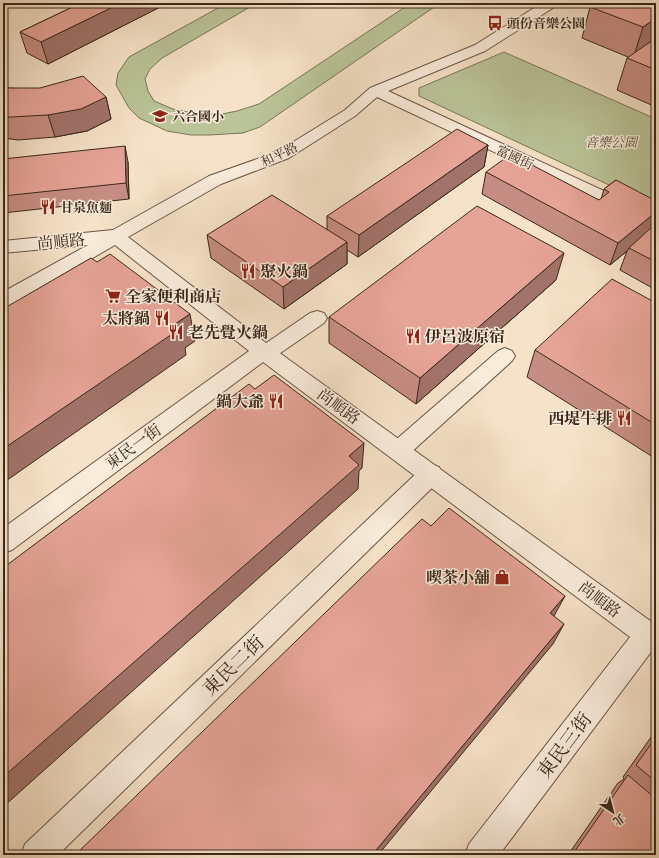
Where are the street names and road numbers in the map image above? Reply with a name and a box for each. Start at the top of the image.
street label: 和平路 [258,139,300,170]
street label: 富國街 [494,142,536,173]
street label: 尚順路 [36,230,86,253]
street label: 尚順路 [314,385,364,428]
street label: 東民一街 [102,420,165,473]
street label: 尚順路 [575,577,625,621]
street label: 東民二街 [198,631,269,700]
street label: 東民三街 [532,708,596,783]

